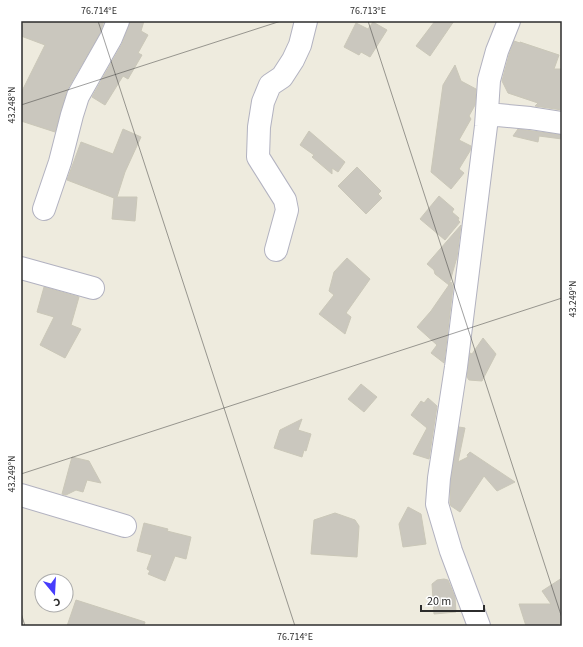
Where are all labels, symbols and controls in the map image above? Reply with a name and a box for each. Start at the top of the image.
text: 76.714°E [81,4,117,18]
text: 76.713°E [350,4,386,18]
text: 43.248°N [5,86,19,124]
text: 43.249°N [566,280,580,318]
text: 43.249°N [5,455,19,493]
north arrow [34,573,74,613]
scale bar [421,587,484,613]
text: 20 m [427,593,451,610]
text: С [51,594,62,610]
text: 76.714°E [277,630,313,644]

